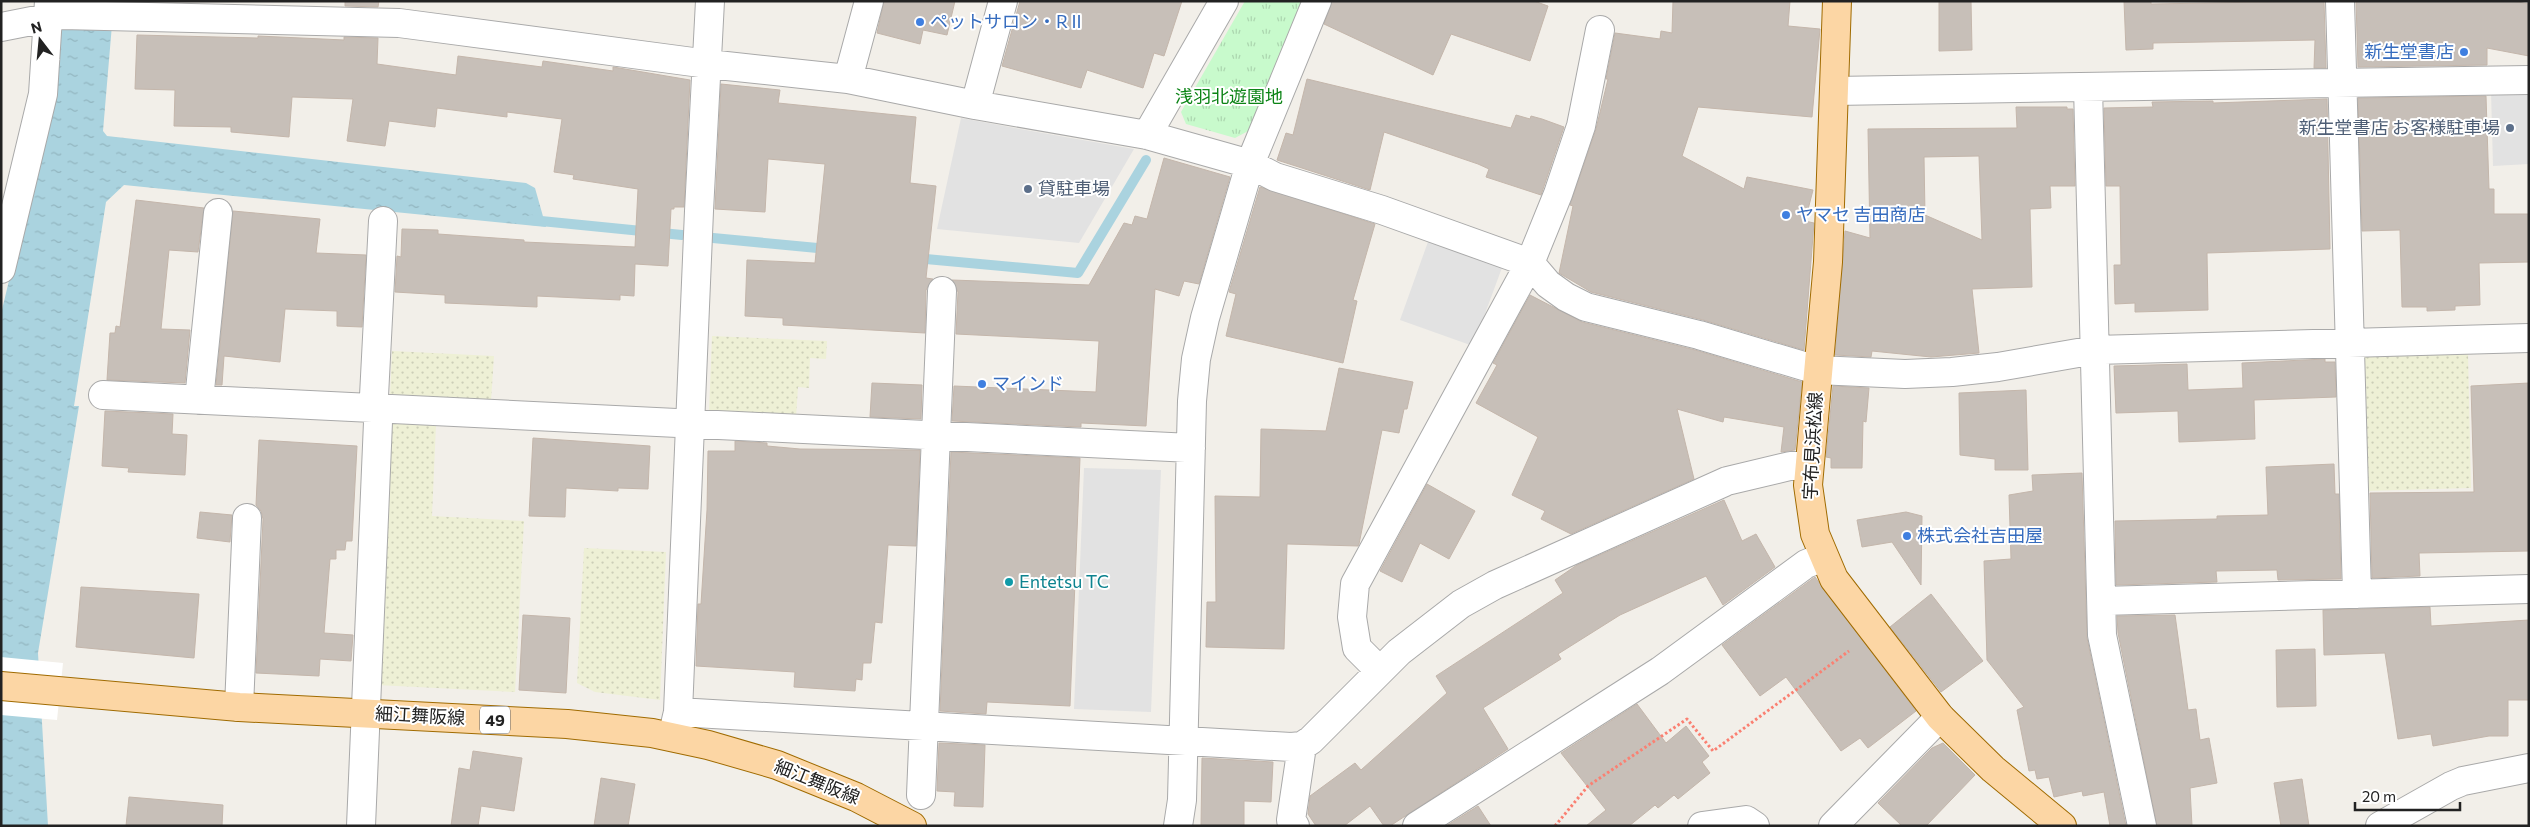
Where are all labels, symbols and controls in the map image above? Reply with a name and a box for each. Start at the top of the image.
place label: ペットサロン・R II [930,10,1082,32]
north arrow [15,15,65,65]
marker: ペットサロン・R II [914,16,926,28]
text: N [29,17,44,37]
place label: 新生堂書店 [2364,40,2454,62]
marker: 新生堂書店 [2458,46,2470,58]
park label: 浅羽北遊園地 [1175,85,1283,107]
place label: 新生堂書店 お客様駐車場 [2299,116,2500,138]
marker: 新生堂書店 お客様駐車場 [2504,122,2516,134]
place label: 貸駐車場 [1038,177,1110,199]
marker: 貸駐車場 [1022,183,1034,195]
place label: ヤマセ 吉田商店 [1796,203,1925,225]
marker: ヤマセ 吉田商店 [1780,209,1792,221]
place label: マインド [992,372,1064,394]
marker: マインド [976,378,988,390]
street label: 宇布見浜松線 [1798,391,1826,500]
place label: 株式会社吉田屋 [1917,524,2043,546]
marker: 株式会社吉田屋 [1901,530,1913,542]
place label: Entetsu TC [1019,570,1109,592]
marker: Entetsu TC [1003,576,1015,588]
street label: 細江舞阪線 [375,702,466,728]
road number: 49 [480,706,510,734]
street label: 細江舞阪線 [772,754,863,808]
scale bar [2355,780,2460,812]
text: 20 m [2362,787,2396,805]

